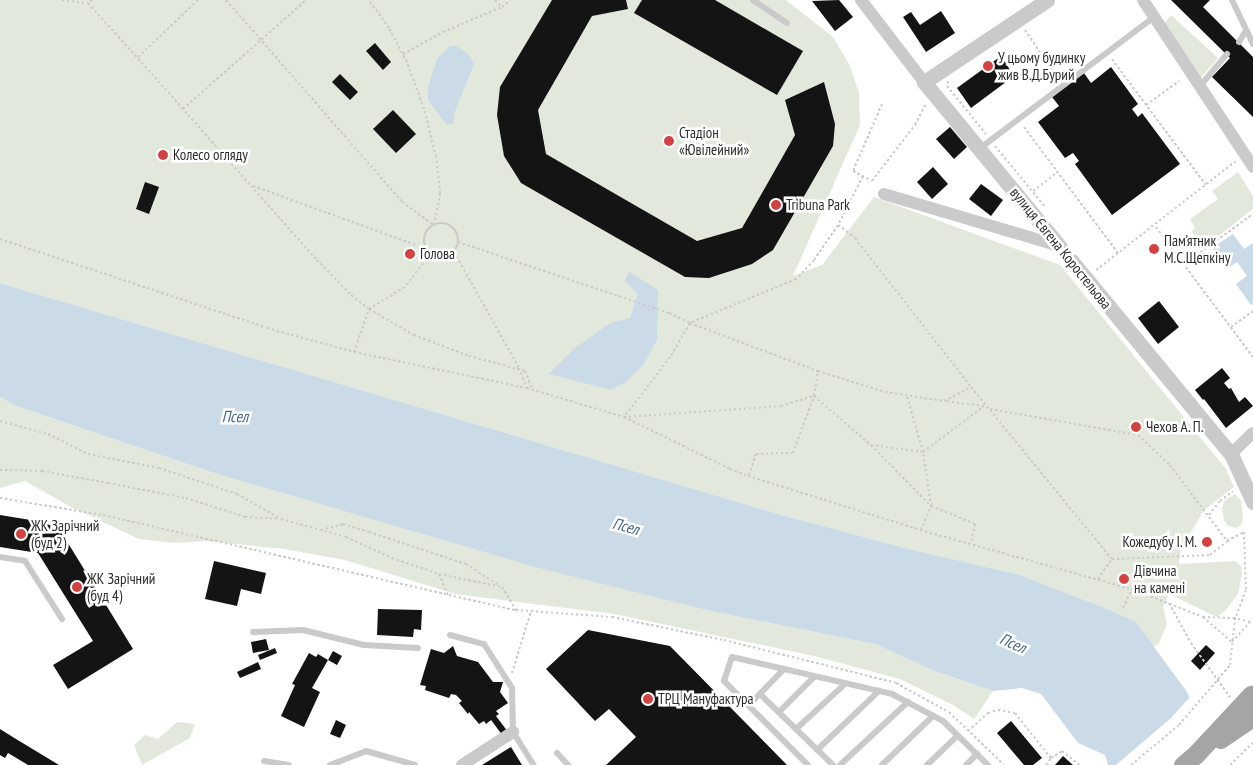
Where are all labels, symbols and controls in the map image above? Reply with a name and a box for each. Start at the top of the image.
place label: У цьому будинку жив В.Д.Бурий [998,48,1086,83]
marker: У цьому будинку жив В.Д.Бурий [982,60,994,72]
place label: Стадіон «Ювілейний» [679,123,749,158]
marker: Стадіон «Ювілейний» [663,135,675,147]
place label: Колесо огляду [173,146,248,164]
marker: Колесо огляду [157,149,169,161]
street label: вулиця Євгена Коростельова [1006,184,1116,312]
place label: Tribuna Park [786,196,850,214]
marker: Tribuna Park [770,199,782,211]
place label: Пам’ятник М.С.Щепкіну [1164,231,1230,266]
marker: Пам’ятник М.С.Щепкіну [1148,243,1160,255]
place label: Голова [420,245,455,263]
marker: Голова [404,248,416,260]
water label: Псел [222,406,248,426]
place label: Чехов А. П. [1146,418,1205,436]
marker: Чехов А. П. [1130,421,1142,433]
water label: Псел [611,513,641,539]
place label: ЖК Зарічний (буд 2) [31,516,99,551]
marker: ЖК Зарічний (буд 2) [15,528,27,540]
place label: Кожедубу І. М. [1121,533,1197,551]
marker: Кожедубу І. М. [1201,536,1213,548]
place label: Дівчина на камені [1134,561,1185,596]
place label: ЖК Зарічний (буд 4) [87,569,155,604]
marker: Дівчина на камені [1118,573,1130,585]
marker: ЖК Зарічний (буд 4) [71,581,83,593]
water label: Псел [997,629,1029,657]
place label: ТРЦ Мануфактура [658,690,754,708]
marker: ТРЦ Мануфактура [642,693,654,705]

